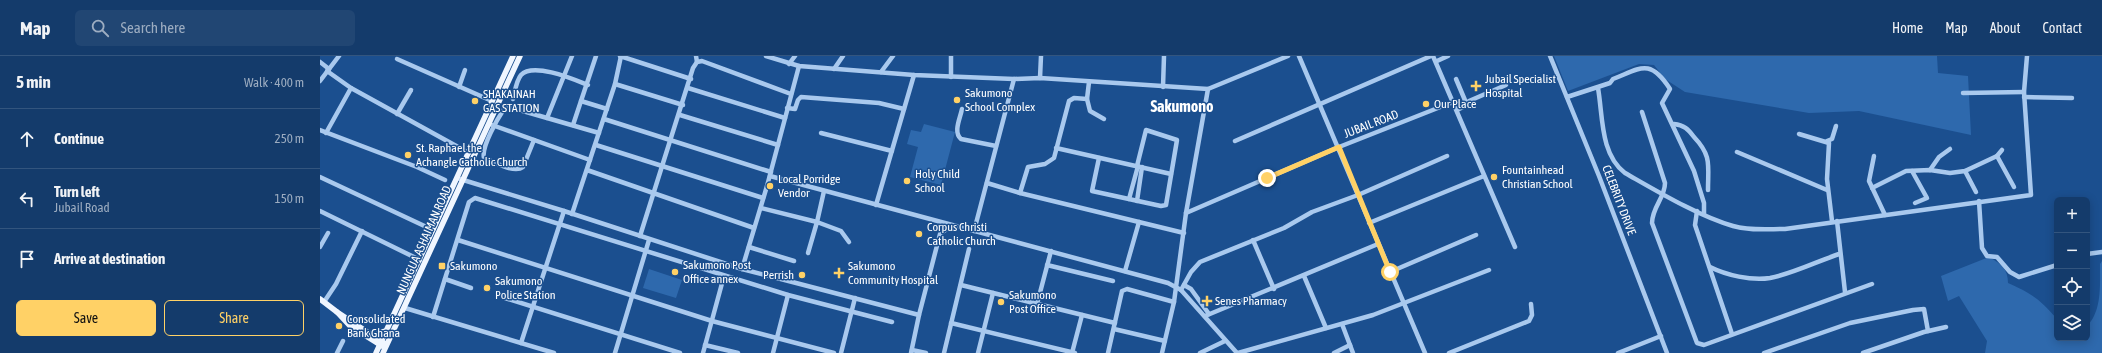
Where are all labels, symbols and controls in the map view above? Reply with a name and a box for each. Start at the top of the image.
search box [75,10,355,46]
text: Map [20,17,51,39]
icon: search [89,17,111,39]
text: Search here [121,19,185,36]
text: Home [1892,20,1923,36]
text: Map [1945,20,1968,36]
text: About [1990,20,2021,36]
text: Contact [2043,20,2082,36]
text: 5 min [16,72,51,92]
place label: Jubail Specialist Hospital [1485,72,1557,100]
text: Walk · 400 m [244,75,304,90]
marker: Jubail Specialist Hospital [1470,80,1482,92]
place label: Sakumono School Complex [965,86,1035,114]
place label: SHAKAINAH GAS STATION [483,87,540,115]
marker: Sakumono School Complex [952,95,962,105]
marker: SHAKAINAH GAS STATION [470,96,480,106]
district label: Sakumono [1150,97,1214,115]
place label: Our Place [1434,97,1477,111]
marker: Our Place [1421,99,1431,109]
street label: JUBAIL ROAD [1342,107,1401,141]
icon: ahead [16,128,38,150]
text: Continue [54,130,104,147]
text: 250 m [275,131,304,146]
place label: St. Raphael the Achangle Catholic Church [416,141,528,169]
marker: St. Raphael the Achangle Catholic Church [403,150,413,160]
place label: Fountainhead Christian School [1502,163,1574,191]
street label: CELEBRITY DRIVE [1599,163,1639,237]
place label: Holy Child School [915,167,960,195]
route end [1258,169,1276,187]
place label: Local Porridge Vendor [778,172,840,200]
marker: Fountainhead Christian School [1489,172,1499,182]
marker: Holy Child School [902,176,912,186]
marker: Local Porridge Vendor [765,181,775,191]
text: Turn left [54,183,100,200]
street label: NUNGUA ASHAIMAN ROAD [394,183,454,296]
icon: left [16,188,38,210]
text: 150 m [275,191,304,206]
map controls [2054,197,2090,341]
button: + [2054,197,2090,233]
text: Jubail Road [54,200,110,215]
place label: Corpus Christi Catholic Church [927,220,996,248]
marker: Corpus Christi Catholic Church [914,229,924,239]
button: − [2054,233,2090,269]
icon: arrive [16,248,38,270]
text: Arrive at destination [54,250,165,267]
place label: Sakumono Post Office annex [683,258,752,286]
place label: Sakumono [450,259,498,273]
place label: Sakumono Community Hospital [848,259,939,287]
marker: Sakumono [437,261,447,271]
route start [1381,263,1399,281]
marker: Sakumono Post Office annex [670,267,680,277]
marker: Sakumono Community Hospital [833,267,845,279]
place label: Perrish [763,268,794,282]
button: locate [2054,269,2090,305]
marker: Perrish [797,270,807,280]
place label: Sakumono Police Station [495,274,556,302]
marker: Sakumono Police Station [482,283,492,293]
place label: Sakumono Post Office [1009,288,1057,316]
place label: Senes Pharmacy [1215,294,1287,308]
marker: Senes Pharmacy [1202,296,1212,306]
marker: Sakumono Post Office [996,297,1006,307]
button: Save [16,300,156,336]
button: Share [164,300,304,336]
button: layers [2054,305,2090,341]
place label: Consolidated Bank Ghana [347,312,405,340]
marker: Consolidated Bank Ghana [334,321,344,331]

